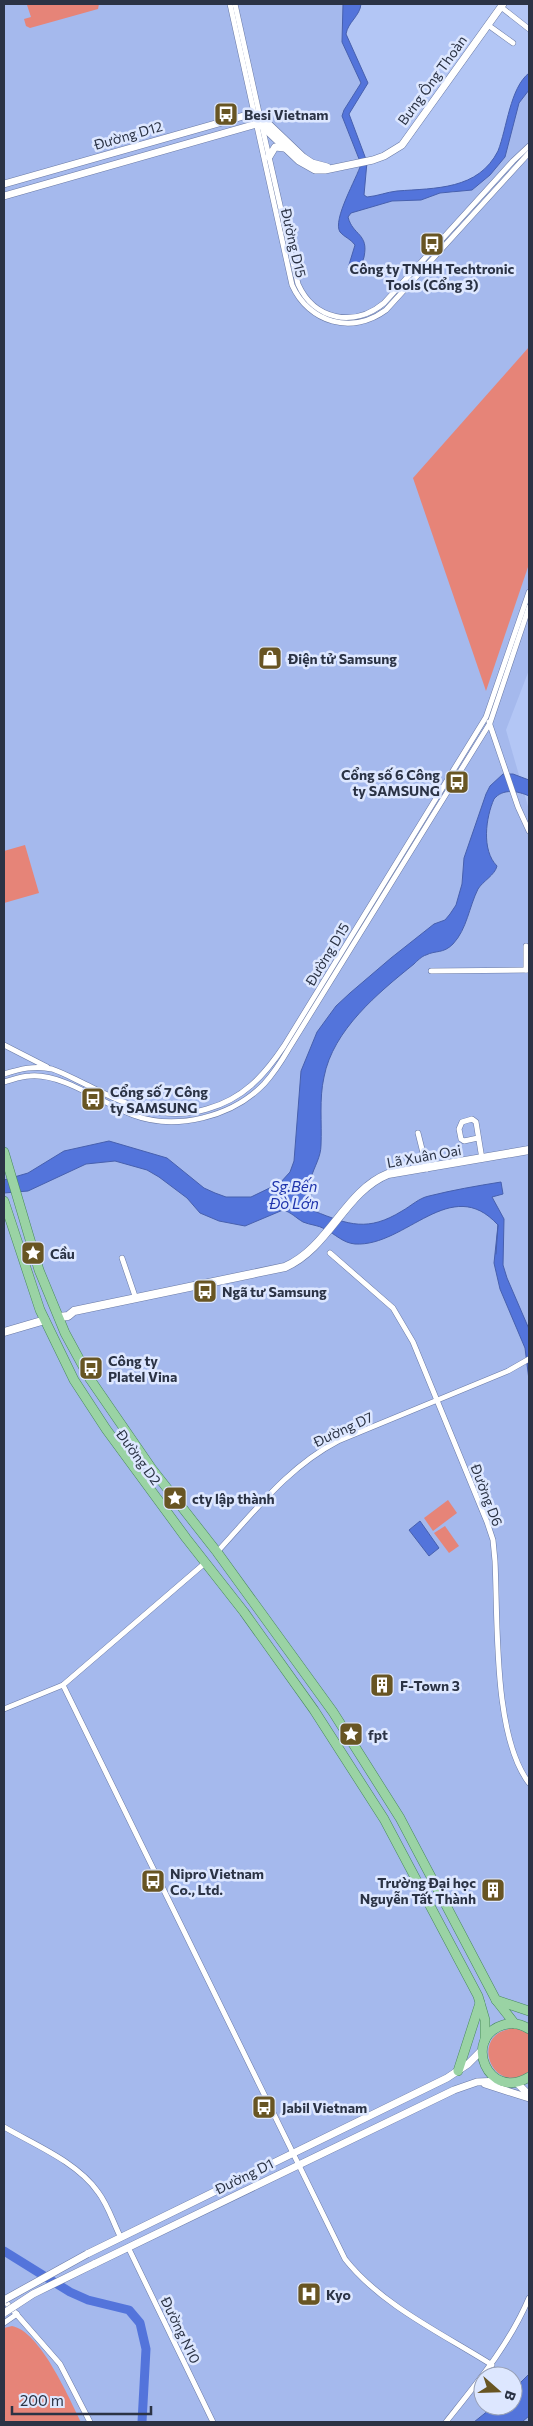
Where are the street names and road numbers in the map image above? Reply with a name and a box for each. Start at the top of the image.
street label: Bưng Ông Thoàn [394,32,470,128]
street label: Đường D12 [91,117,164,153]
street label: Đường D15 [278,206,310,279]
street label: Đường D15 [301,919,352,990]
street label: Lã Xuân Oai [385,1141,463,1171]
street label: Đường D7 [310,1408,376,1451]
street label: Đường D2 [113,1425,165,1488]
street label: Đường D6 [467,1461,507,1528]
street label: Đường D1 [211,2155,276,2198]
street label: Đường N10 [157,2293,204,2366]

